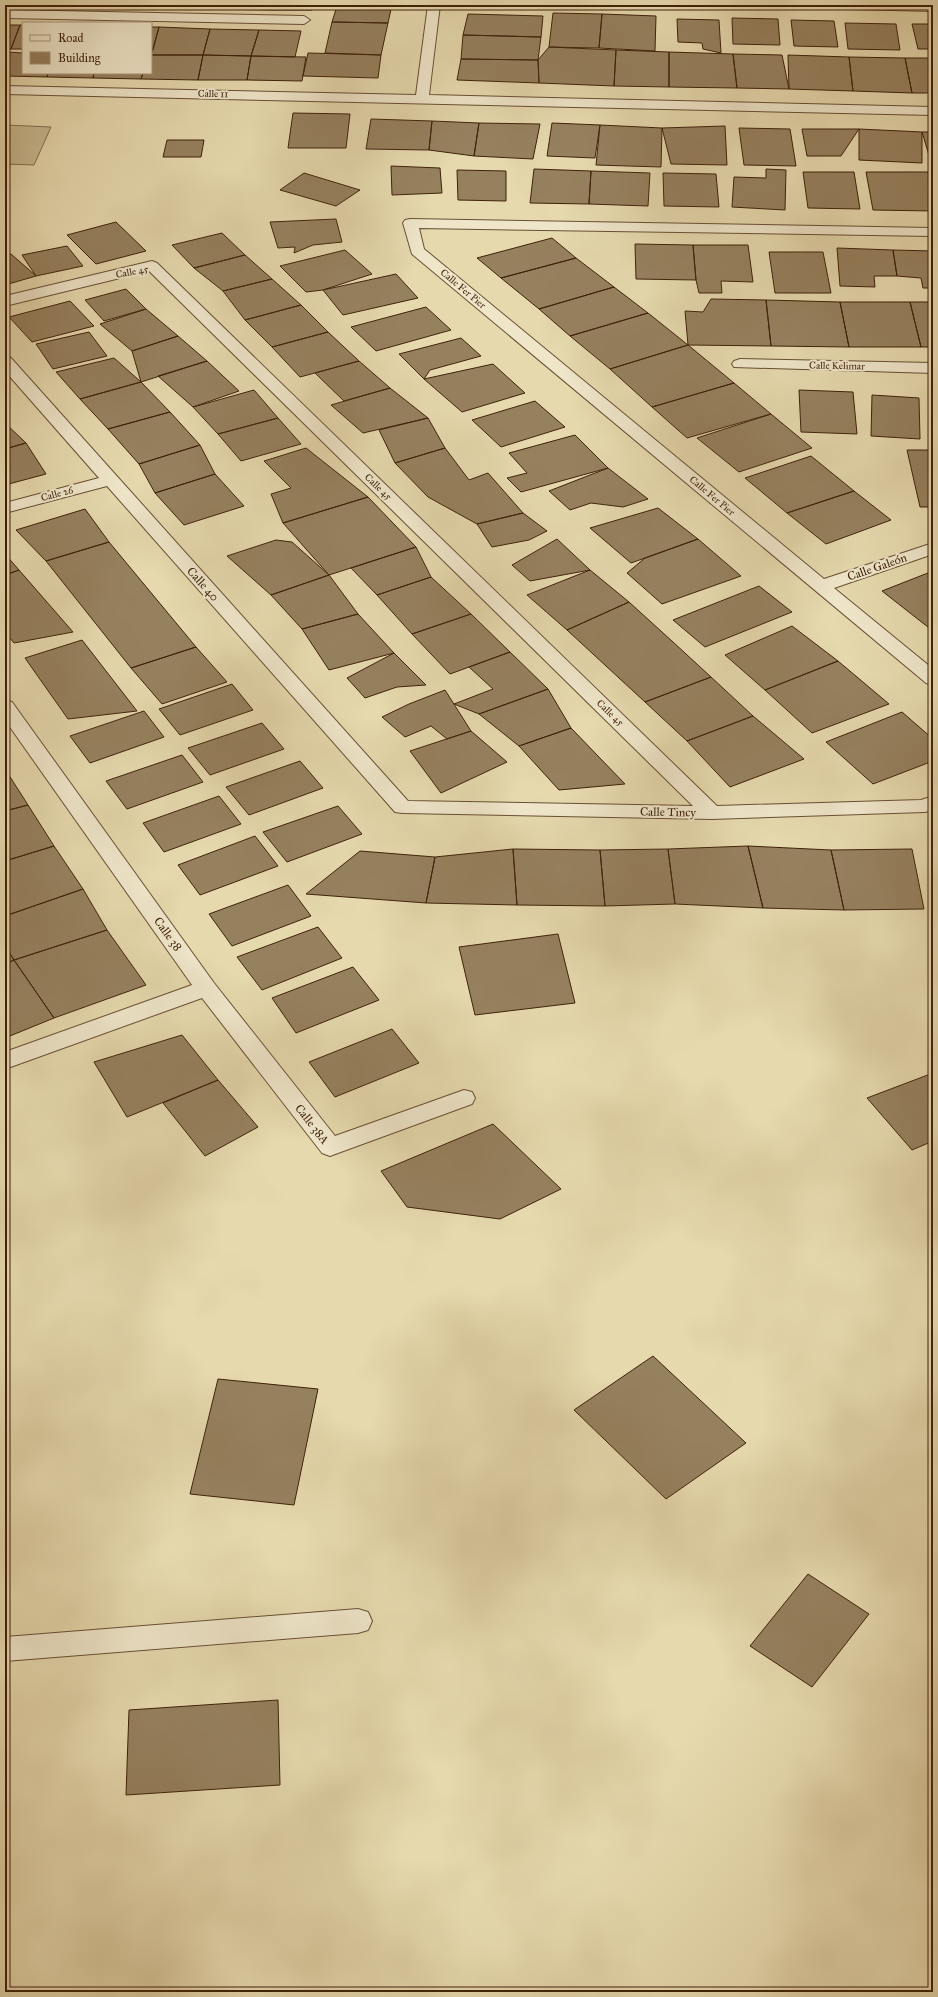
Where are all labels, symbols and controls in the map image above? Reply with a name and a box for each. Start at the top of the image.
legend [22,22,152,74]
text: Road [58,31,84,45]
text: Building [58,51,101,66]
street label: Calle 11 [198,88,228,100]
street label: Calle 45 [115,263,150,281]
street label: Calle Fer Pier [438,267,488,312]
street label: Calle Kelimar [809,360,865,372]
street label: Calle 45 [362,471,394,503]
street label: Calle Fer Pier [687,474,737,519]
street label: Calle 26 [40,484,75,504]
street label: Calle Galeón [845,550,909,584]
street label: Calle 40 [184,564,222,604]
street label: Calle 45 [594,697,626,729]
street label: Calle Tincy [640,805,696,819]
street label: Calle 38 [151,914,185,954]
street label: Calle 38A [292,1101,332,1147]

